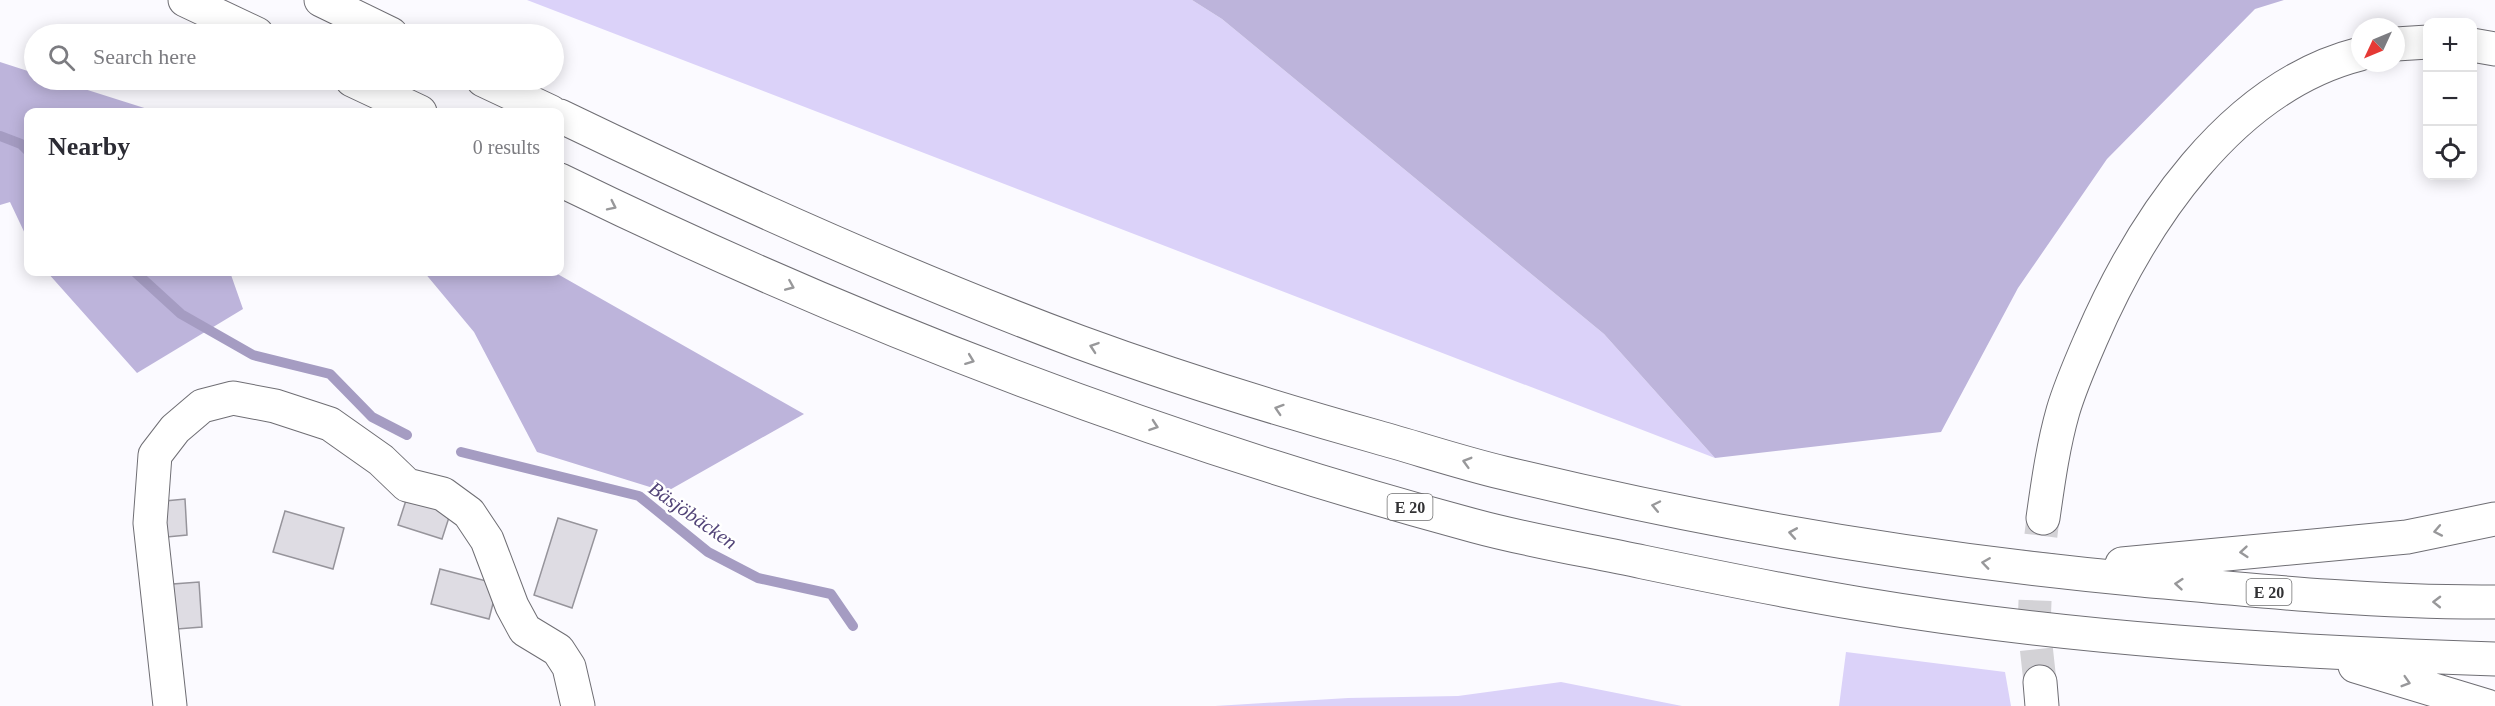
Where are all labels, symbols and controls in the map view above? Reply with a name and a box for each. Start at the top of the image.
north arrow [2351,18,2405,72]
map controls [2423,18,2477,180]
button: + [2423,18,2477,72]
search box [24,24,564,90]
icon: search [45,41,78,74]
text: Search here [93,44,196,69]
button: − [2423,72,2477,126]
button: locate [2423,126,2477,180]
text: Nearby [48,132,130,161]
text: 0 results [473,136,540,158]
one-way arrow [606,198,617,210]
one-way arrow [783,279,794,291]
one-way arrow [1089,342,1100,355]
one-way arrow [964,353,975,366]
one-way arrow [1274,404,1285,416]
one-way arrow [1148,419,1158,432]
one-way arrow [1462,457,1472,470]
water label: Bäsjöbäcken [644,477,741,554]
road number: E 20 [1388,494,1432,520]
one-way arrow [1652,501,1662,514]
one-way arrow [2433,524,2443,537]
one-way arrow [1789,527,1799,540]
one-way arrow [2240,545,2249,558]
one-way arrow [1981,557,1991,570]
one-way arrow [2175,578,2184,591]
road number: E 20 [2246,579,2292,605]
one-way arrow [2432,596,2441,608]
one-way arrow [2400,675,2411,687]

